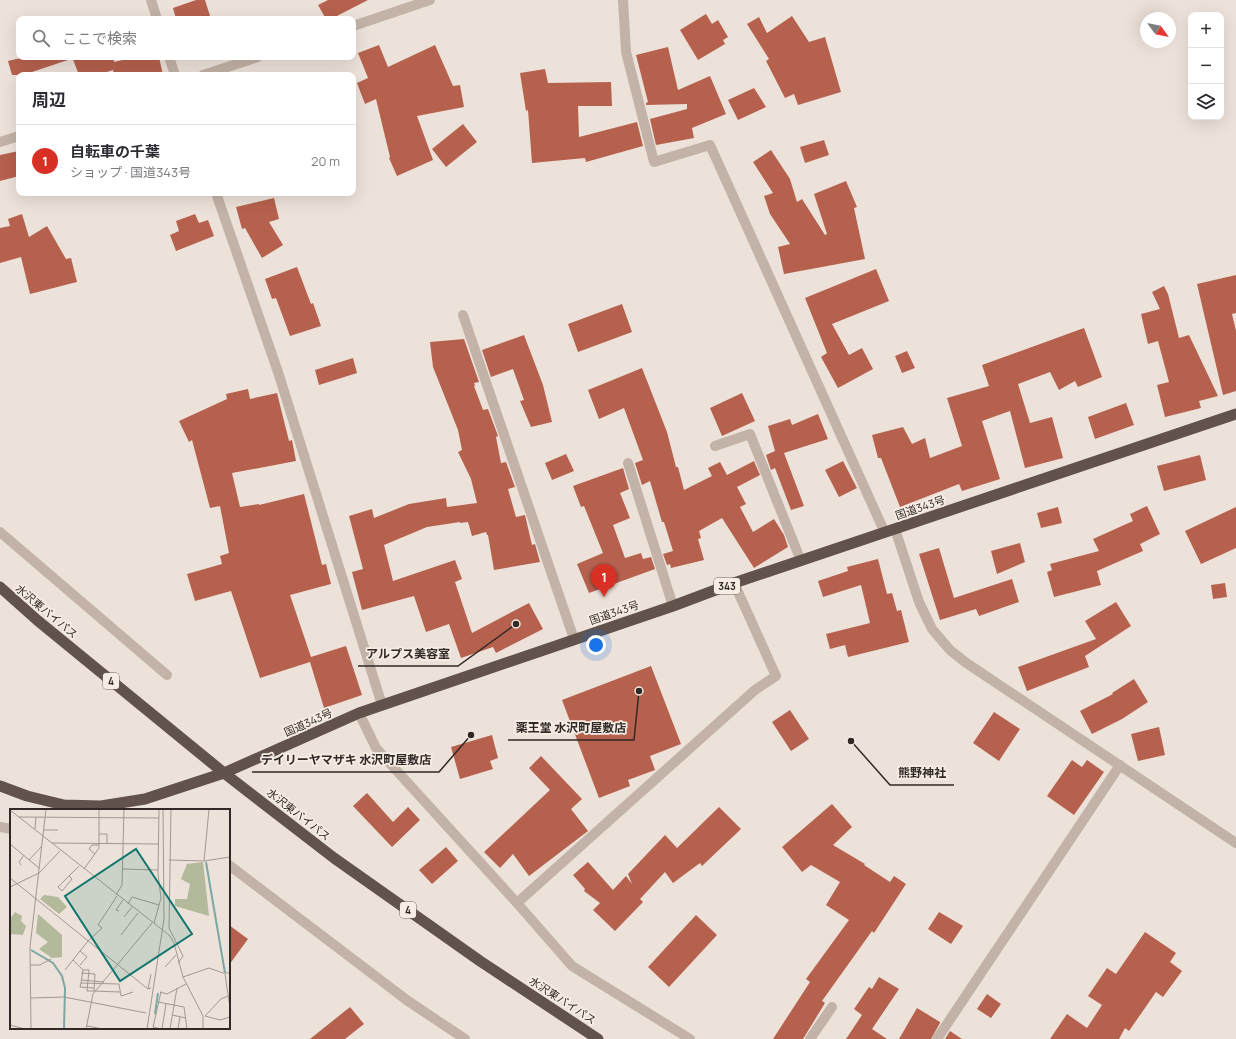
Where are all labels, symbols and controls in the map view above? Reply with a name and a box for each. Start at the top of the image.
north arrow [1140,12,1176,48]
map controls [1188,12,1224,120]
button: + [1188,12,1224,48]
search box [16,16,356,60]
icon: search [30,27,52,49]
text: ここで検索 [62,28,137,49]
button: − [1188,48,1224,84]
button: layers [1188,84,1224,120]
text: 周辺 [32,88,66,111]
text: 自転車の千葉 [70,141,160,162]
text: 1 [42,152,48,170]
text: 20 m [311,152,340,170]
text: ショップ · 国道343号 [70,163,191,181]
street label: 国道343号 [893,491,947,523]
pin: 1 [591,564,617,597]
road number: 343 [714,578,740,594]
street label: 水沢東バイパス [13,581,81,641]
street label: 国道343号 [587,596,641,628]
your location [586,635,606,655]
callout: アルプス美容室 [358,642,458,666]
text: アルプス美容室 [366,645,450,662]
road number: 4 [103,673,119,689]
street label: 国道343号 [281,705,335,739]
callout: 薬王堂 水沢町屋敷店 [508,716,634,740]
text: 薬王堂 水沢町屋敷店 [516,719,626,736]
callout: デイリーヤマザキ 水沢町屋敷店 [252,748,439,772]
text: デイリーヤマザキ 水沢町屋敷店 [261,751,431,768]
callout: 熊野神社 [890,761,954,785]
text: 熊野神社 [898,764,946,781]
street label: 水沢東バイパス [264,784,334,844]
inset map [10,809,230,1029]
road number: 4 [400,902,416,918]
street label: 水沢東バイパス [527,973,599,1027]

